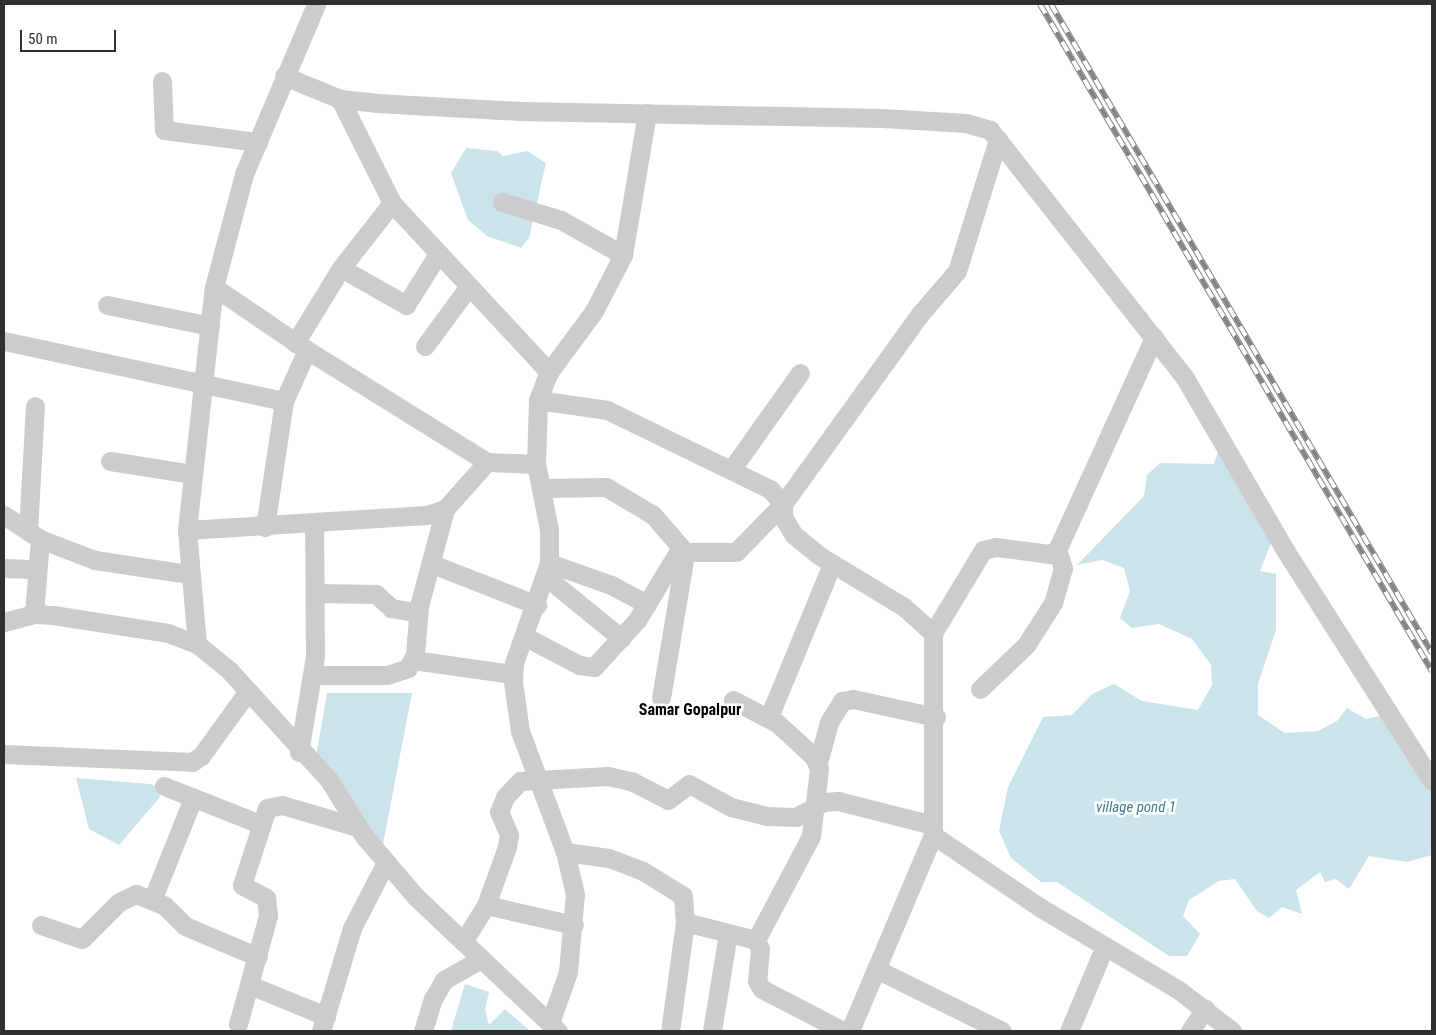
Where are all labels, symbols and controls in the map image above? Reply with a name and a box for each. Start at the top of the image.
scale bar [22,20,119,52]
text: 50 m [28,30,58,48]
district label: Samar Gopalpur [639,700,741,720]
water label: village pond 1 [1096,799,1176,817]

